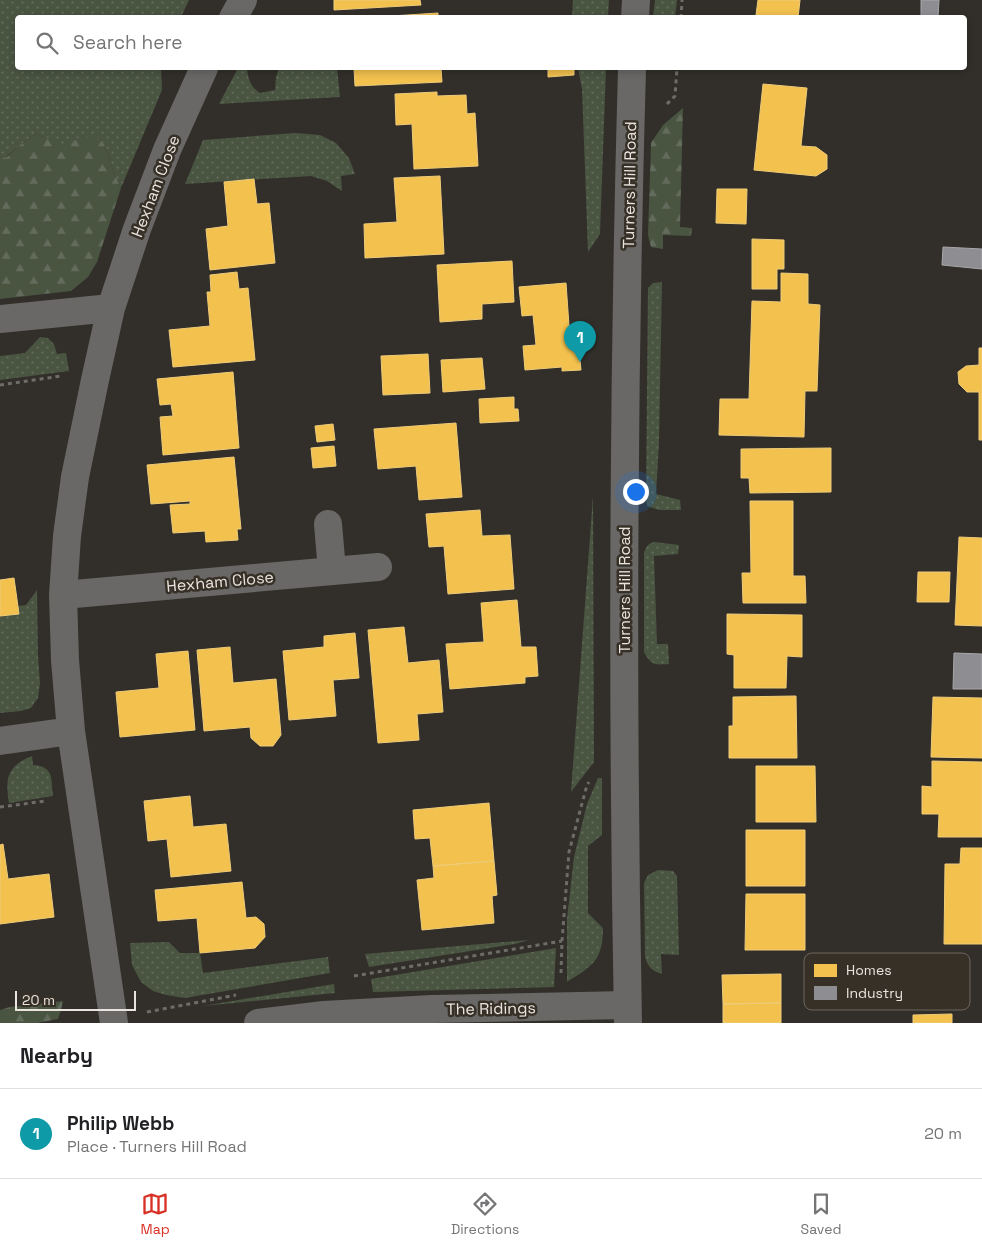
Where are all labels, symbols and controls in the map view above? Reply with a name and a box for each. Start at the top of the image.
search box [15,15,967,70]
icon: search [33,29,61,57]
text: Search here [73,30,183,55]
street label: Turners Hill Road [618,121,641,249]
street label: Hexham Close [126,132,185,240]
pin: 1 [564,321,596,362]
your location [623,479,649,505]
street label: Turners Hill Road [614,526,635,654]
street label: Hexham Close [165,566,275,597]
legend [804,953,970,1010]
text: Homes [846,961,892,979]
text: Industry [846,984,903,1002]
scale bar [15,988,136,1011]
text: 20 m [22,991,55,1009]
street label: The Ridings [446,997,536,1020]
text: Nearby [20,1042,93,1069]
text: Philip Webb [67,1111,174,1136]
text: 1 [32,1123,40,1144]
text: 20 m [924,1123,962,1144]
text: Place · Turners Hill Road [67,1136,247,1157]
tab: Map [141,1190,170,1238]
tab: Directions [451,1190,519,1238]
tab: Saved [801,1190,841,1238]

